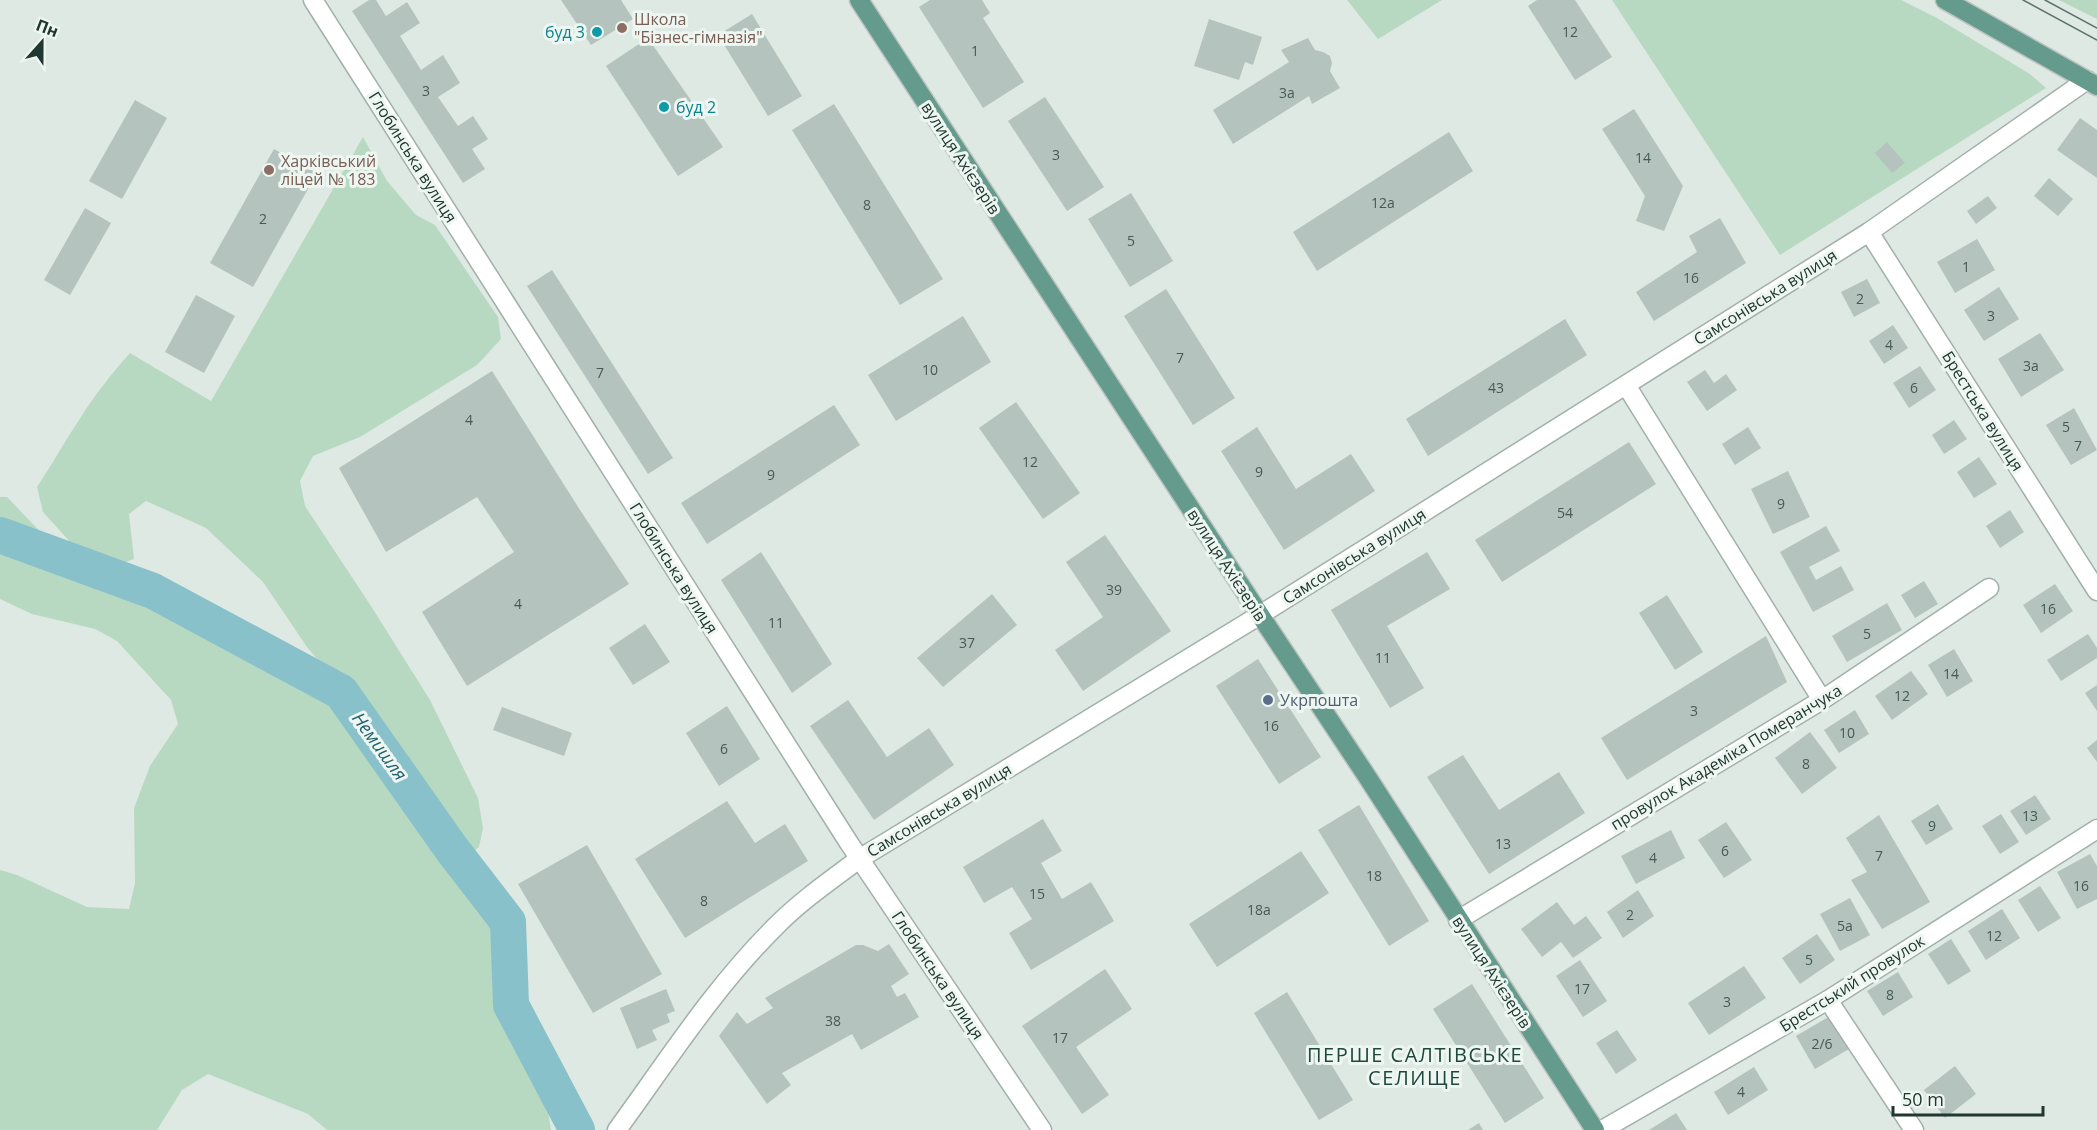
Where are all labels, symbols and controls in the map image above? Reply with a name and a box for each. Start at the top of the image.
place label: Школа "Бізнес-гімназія" [634,8,763,48]
north arrow [12,12,72,72]
text: Пн [33,14,62,42]
place label: буд 3 [545,21,585,43]
marker: Школа "Бізнес-гімназія" [615,21,629,35]
house number: 12 [1562,22,1578,41]
marker: буд 3 [590,25,604,39]
house number: 1 [971,41,979,60]
house number: 3 [422,81,430,100]
house number: 3а [1279,83,1295,102]
street label: Глобинська вулиця [364,87,462,227]
place label: буд 2 [676,96,716,118]
street label: вулиця Ахієзерів [916,98,1006,218]
marker: буд 2 [657,100,671,114]
house number: 3 [1052,145,1060,164]
house number: 14 [1635,148,1651,167]
place label: Харківський ліцей № 183 [281,150,376,190]
marker: Харківський ліцей № 183 [262,163,276,177]
house number: 12а [1371,193,1395,212]
house number: 8 [863,195,871,214]
house number: 2 [259,209,267,228]
house number: 5 [1127,231,1135,250]
street label: Самсонівська вулиця [1689,244,1841,350]
house number: 1 [1962,257,1970,276]
house number: 16 [1683,268,1699,287]
house number: 2 [1856,289,1864,308]
house number: 3 [1987,306,1995,325]
house number: 4 [1885,335,1893,354]
street label: Брестська вулиця [1937,347,2029,475]
house number: 7 [1176,348,1184,367]
house number: 3а [2023,356,2039,375]
house number: 10 [922,360,938,379]
house number: 7 [596,363,604,382]
house number: 43 [1488,378,1504,397]
house number: 6 [1910,378,1918,397]
house number: 4 [465,410,473,429]
house number: 5 [2062,417,2070,436]
house number: 7 [2074,436,2082,455]
house number: 12 [1022,452,1038,471]
house number: 9 [1255,462,1263,481]
house number: 9 [767,465,775,484]
house number: 9 [1777,494,1785,513]
street label: Глобинська вулиця [625,498,723,638]
street label: Самсонівська вулиця [1278,503,1430,609]
house number: 54 [1557,503,1573,522]
street label: вулиця Ахієзерів [1182,505,1272,625]
house number: 39 [1106,580,1122,599]
house number: 4 [514,594,522,613]
house number: 16 [2040,599,2056,618]
house number: 11 [768,613,784,632]
house number: 5 [1863,624,1871,643]
house number: 37 [959,633,975,652]
house number: 11 [1375,648,1391,667]
house number: 14 [1943,664,1959,683]
street label: провулок Академіка Померанчука [1606,679,1846,835]
house number: 12 [1894,686,1910,705]
place label: Укрпошта [1280,689,1358,711]
marker: Укрпошта [1261,693,1275,707]
house number: 3 [1690,701,1698,720]
water label: Немишля [347,707,413,785]
house number: 16 [1263,716,1279,735]
house number: 10 [1839,723,1855,742]
house number: 6 [720,739,728,758]
house number: 8 [1802,754,1810,773]
street label: Самсонівська вулиця [863,758,1015,862]
house number: 13 [2022,806,2038,825]
house number: 9 [1928,816,1936,835]
house number: 13 [1495,834,1511,853]
house number: 6 [1721,841,1729,860]
house number: 7 [1875,846,1883,865]
house number: 4 [1649,848,1657,867]
house number: 18 [1366,866,1382,885]
house number: 16 [2073,876,2089,895]
house number: 15 [1029,884,1045,903]
house number: 8 [700,891,708,910]
house number: 18а [1247,900,1271,919]
house number: 2 [1626,905,1634,924]
street label: Глобинська вулиця [887,906,989,1044]
street label: вулиця Ахієзерів [1447,912,1537,1032]
house number: 5а [1837,916,1853,935]
house number: 12 [1986,926,2002,945]
street label: Брестський провулок [1775,929,1929,1037]
house number: 5 [1805,950,1813,969]
house number: 17 [1574,979,1590,998]
house number: 8 [1886,985,1894,1004]
house number: 3 [1723,992,1731,1011]
house number: 38 [825,1011,841,1030]
house number: 17 [1052,1028,1068,1047]
house number: 2/6 [1811,1034,1833,1053]
district label: ПЕРШЕ САЛТІВСЬКЕ СЕЛИЩЕ [1307,1041,1523,1091]
scale bar [1893,1079,2043,1117]
house number: 4 [1737,1082,1745,1101]
text: 50 m [1902,1087,1944,1111]

